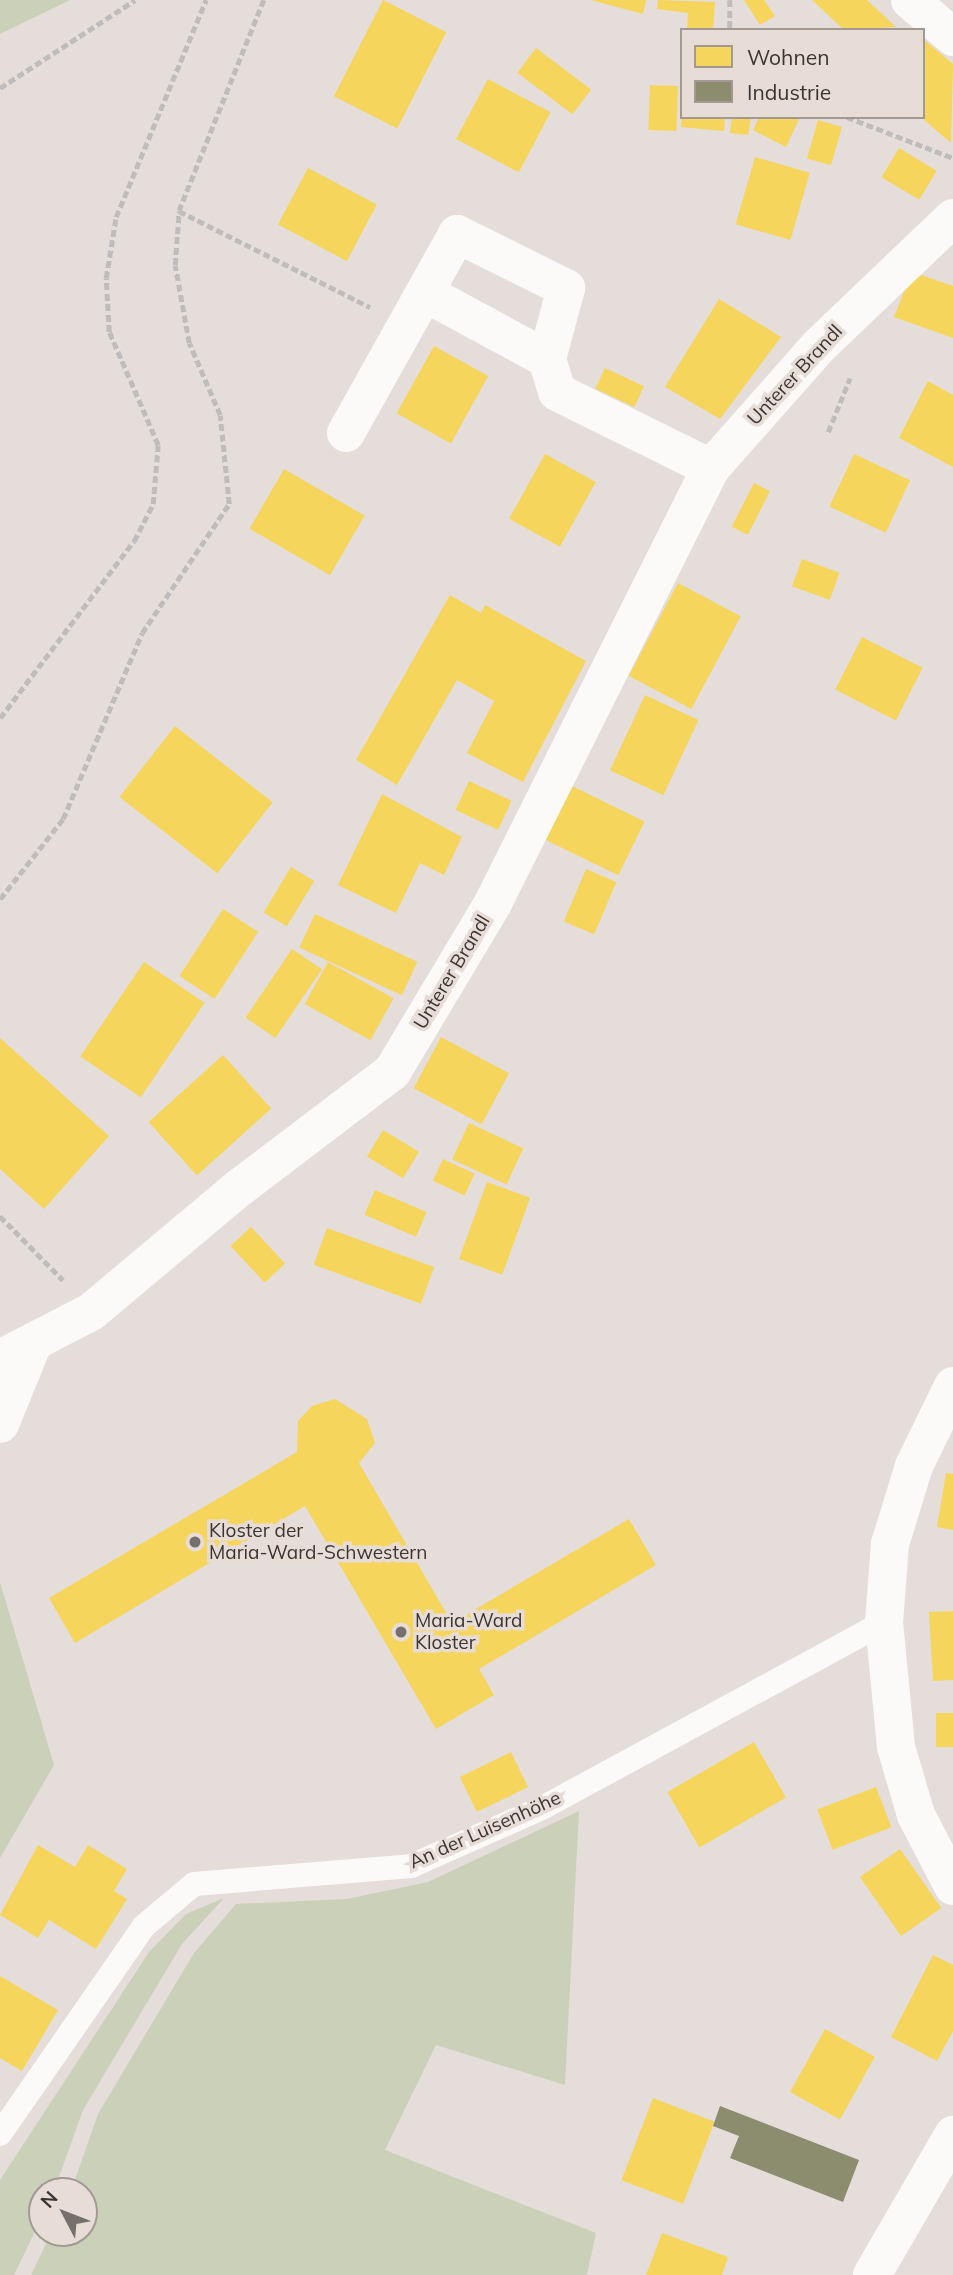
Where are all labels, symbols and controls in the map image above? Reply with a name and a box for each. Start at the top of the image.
legend [680,28,925,119]
text: Wohnen [747,44,829,70]
text: Industrie [747,79,831,105]
street label: Unterer Brandl [743,320,847,430]
street label: Unterer Brandl [409,911,495,1033]
place label: Kloster der Maria-Ward-Schwestern [209,1520,427,1564]
marker: Kloster der Maria-Ward-Schwestern [187,1534,203,1550]
place label: Maria-Ward Kloster [415,1610,522,1654]
marker: Maria-Ward Kloster [393,1624,409,1640]
street label: An der Luisenhöhe [406,1786,564,1874]
north arrow [28,2177,98,2247]
text: N [35,2186,63,2213]

